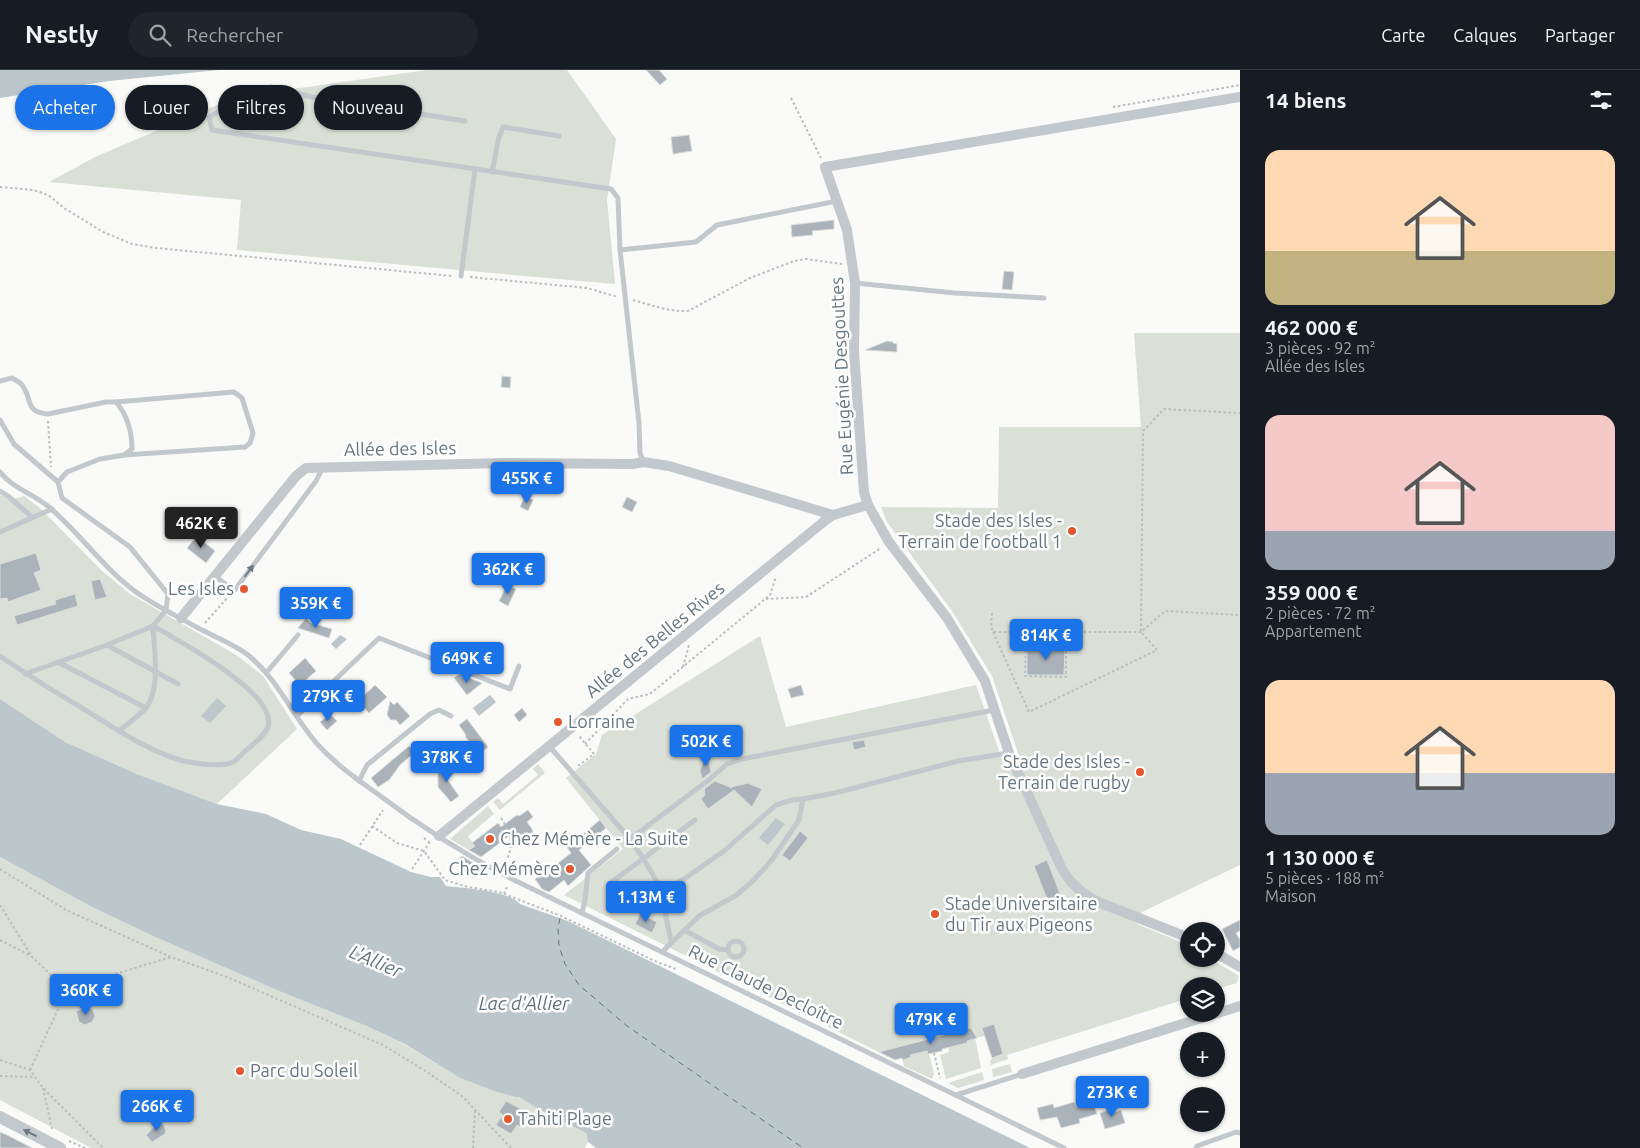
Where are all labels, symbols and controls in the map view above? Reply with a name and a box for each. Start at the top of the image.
search box [128,12,478,57]
text: Nestly [25,21,98,48]
icon: search [146,21,174,49]
text: Rechercher [186,24,283,46]
text: Carte [1381,25,1425,45]
text: Calques [1453,25,1517,45]
text: Partager [1545,25,1615,45]
chip: Acheter [15,85,115,130]
chip: Louer [125,85,208,130]
chip: Filtres [218,85,304,130]
chip: Nouveau [314,85,422,130]
icon: filters [1587,86,1615,114]
text: 14 biens [1265,88,1346,112]
icon: home [1395,183,1485,273]
street label: Rue Eugénie Desgouttes [826,276,856,476]
text: 462 000 € [1265,315,1358,339]
text: 3 pièces · 92 m² [1265,339,1375,357]
text: Allée des Isles [1265,357,1365,375]
street label: Allée des Isles [344,437,457,459]
icon: home [1395,448,1485,538]
pin: 455K € [486,462,568,504]
text: 455K € [502,469,552,487]
pin: 462K € [160,506,242,549]
place label: Stade des Isles - Terrain de football 1 [898,510,1062,551]
text: 462K € [176,514,226,532]
marker: Stade des Isles - Terrain de football 1 [1066,525,1078,537]
pin: 362K € [467,552,549,595]
text: 362K € [483,560,533,578]
one-way arrow [244,564,254,578]
street label: Allée des Belles Rives [581,577,728,701]
place label: Les Isles [168,578,234,598]
text: 359 000 € [1265,580,1358,604]
marker: Les Isles [238,583,250,595]
pin: 359K € [275,586,357,629]
text: 359K € [291,594,341,612]
text: 2 pièces · 72 m² [1265,604,1375,622]
pin: 814K € [1005,618,1087,661]
text: Appartement [1265,622,1362,640]
text: 814K € [1021,626,1071,644]
pin: 649K € [426,642,508,684]
text: 649K € [442,649,492,667]
pin: 279K € [287,680,369,722]
text: 279K € [303,687,353,705]
place label: Lorraine [568,711,635,731]
icon: home [1395,713,1485,803]
marker: Lorraine [552,716,564,728]
pin: 502K € [665,724,747,767]
text: 502K € [681,732,731,750]
pin: 378K € [406,740,488,783]
text: 378K € [422,748,472,766]
place label: Stade des Isles - Terrain de rugby [998,751,1130,792]
marker: Stade des Isles - Terrain de rugby [1134,766,1146,778]
place label: Chez Mémère - La Suite [500,828,689,848]
marker: Chez Mémère - La Suite [484,833,496,845]
text: 1 130 000 € [1265,845,1375,869]
place label: Chez Mémère [449,858,560,878]
marker: Chez Mémère [564,863,576,875]
text: 5 pièces · 188 m² [1265,869,1385,887]
pin: 1.13M € [600,880,692,923]
text: Maison [1265,887,1316,905]
text: 1.13M € [617,888,675,906]
place label: Stade Universitaire du Tir aux Pigeons [945,893,1097,934]
marker: Stade Universitaire du Tir aux Pigeons [929,908,941,920]
map controls [1180,922,1225,1132]
button: locate [1180,922,1225,967]
water label: L'Allier [346,940,406,982]
street label: Rue Claude Decloître [686,940,847,1032]
pin: 360K € [45,974,127,1016]
button: layers [1180,977,1225,1022]
text: 360K € [61,981,111,999]
water label: Lac d'Allier [479,992,570,1014]
pin: 479K € [890,1002,972,1045]
text: 479K € [906,1010,956,1028]
button: + [1180,1032,1225,1077]
place label: Parc du Soleil [250,1060,358,1080]
marker: Parc du Soleil [234,1065,246,1077]
pin: 273K € [1071,1076,1153,1118]
text: 273K € [1087,1083,1137,1101]
button: − [1180,1087,1225,1132]
pin: 266K € [116,1090,198,1132]
text: 266K € [132,1097,182,1115]
place label: Tahiti Plage [518,1108,612,1128]
marker: Tahiti Plage [502,1113,514,1125]
one-way arrow [23,1129,37,1137]

